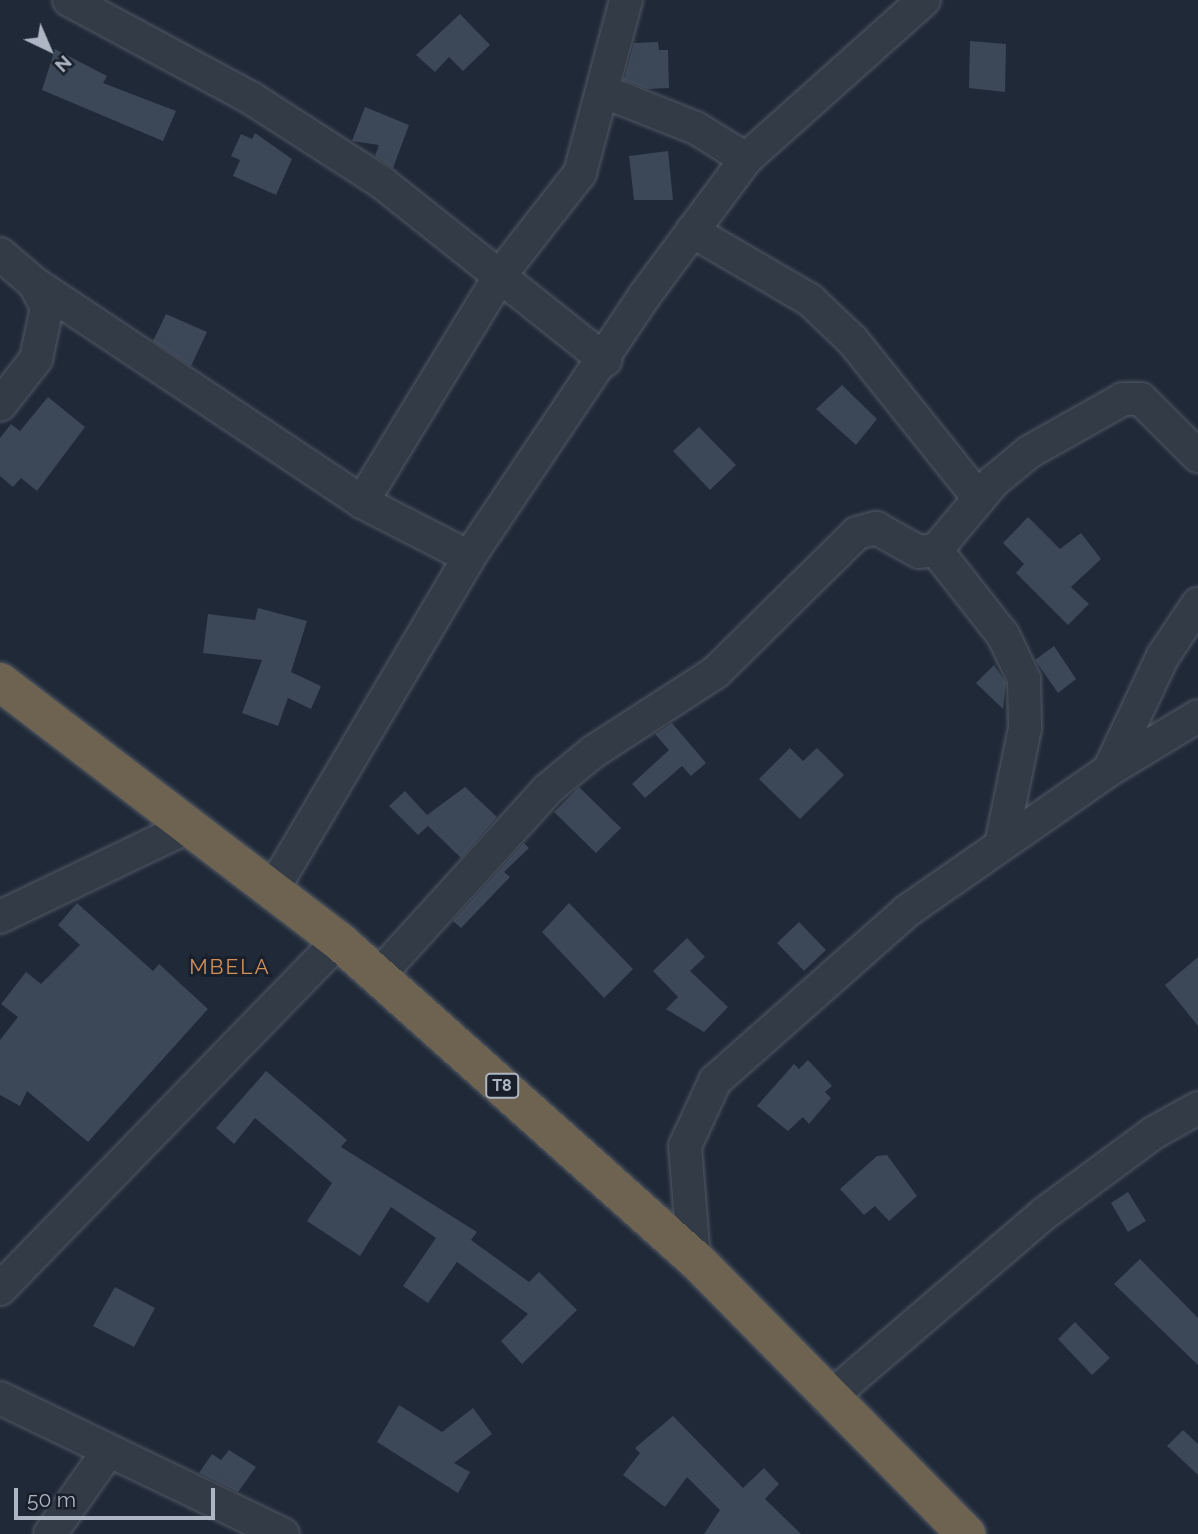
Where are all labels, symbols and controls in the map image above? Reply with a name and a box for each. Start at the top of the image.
north arrow [14,14,84,84]
text: N [51,51,76,77]
district label: MBELA [190,954,270,980]
road number: T8 [484,1074,520,1098]
scale bar [18,1474,219,1518]
text: 50 m [27,1487,76,1512]

